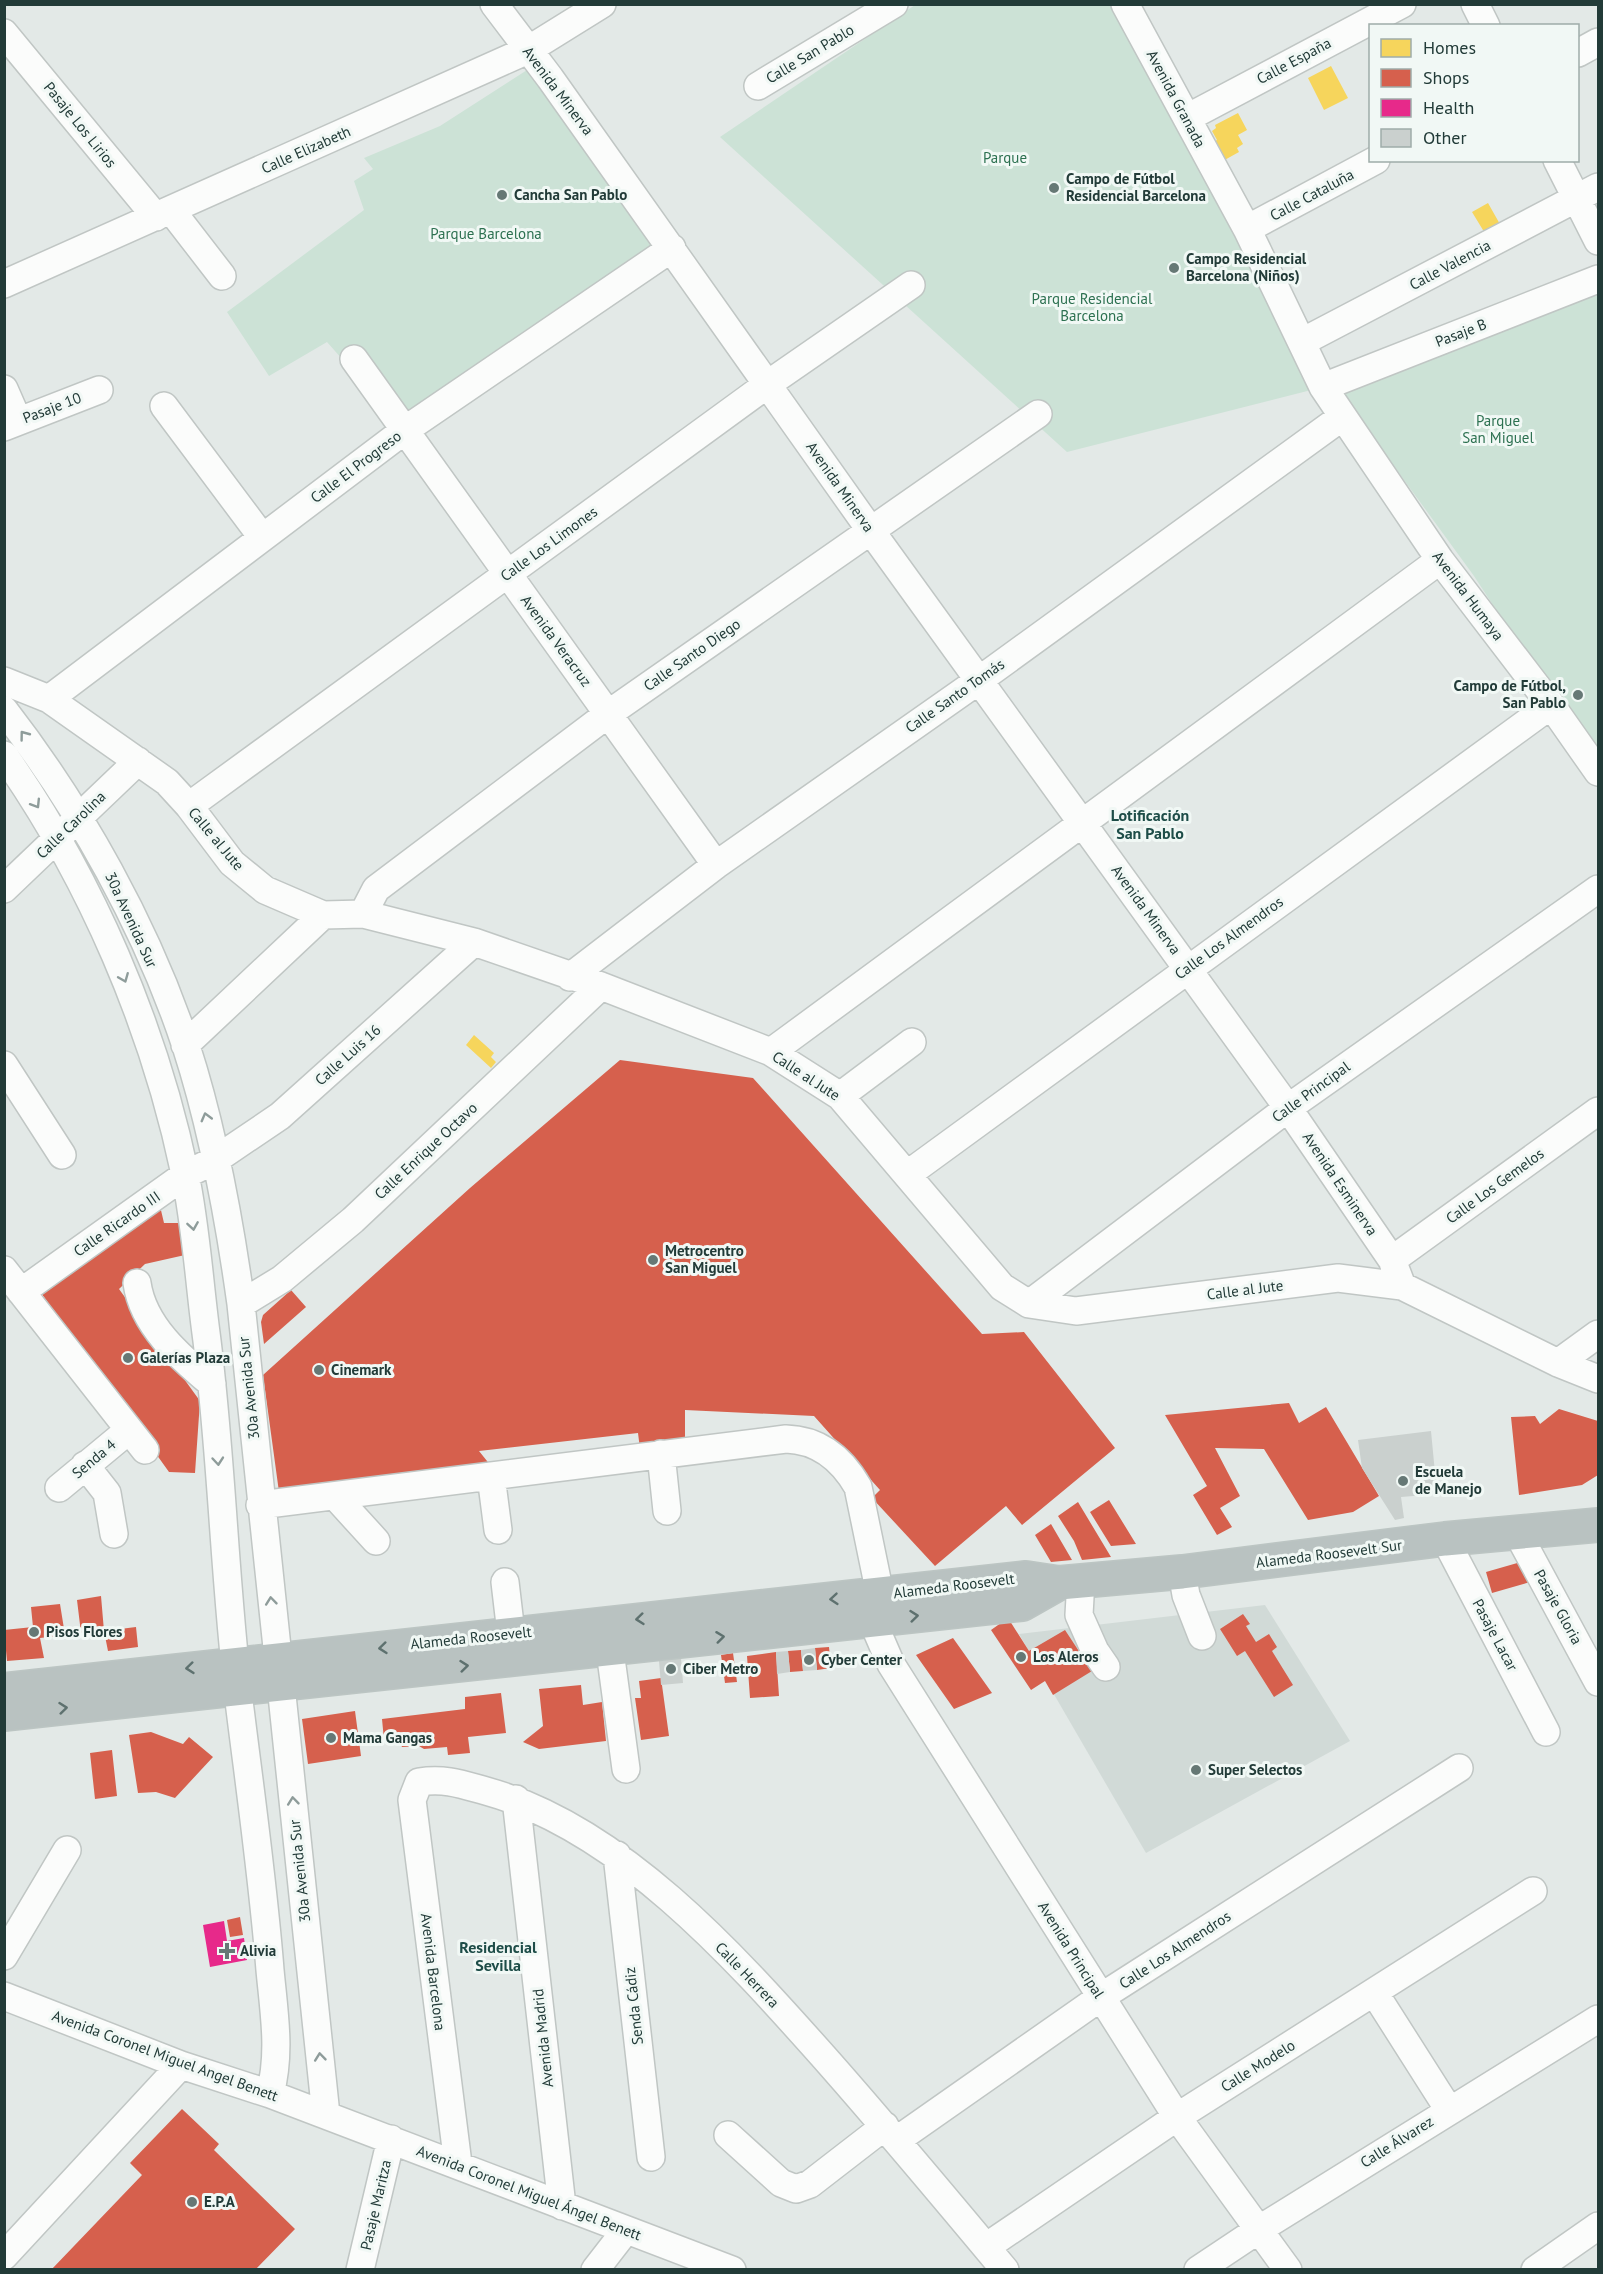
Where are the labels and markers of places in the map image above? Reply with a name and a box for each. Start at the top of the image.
place label: Campo de Fútbol Residencial Barcelona [1066,169,1206,205]
marker: Campo de Fútbol Residencial Barcelona [1047,181,1061,195]
place label: Cancha San Pablo [514,185,627,204]
marker: Cancha San Pablo [495,188,509,202]
place label: Campo Residencial Barcelona (Niños) [1186,249,1307,285]
marker: Campo Residencial Barcelona (Niños) [1167,261,1181,275]
place label: Campo de Fútbol, San Pablo [1454,676,1566,712]
marker: Campo de Fútbol, San Pablo [1571,688,1585,702]
place label: Metrocentro San Miguel [665,1241,744,1277]
marker: Metrocentro San Miguel [646,1253,660,1267]
place label: Galerías Plaza [140,1348,230,1367]
marker: Galerías Plaza [121,1351,135,1365]
place label: Cinemark [331,1360,392,1379]
marker: Cinemark [312,1363,326,1377]
place label: Escuela de Manejo [1415,1462,1482,1498]
marker: Escuela de Manejo [1396,1474,1410,1488]
place label: Pisos Flores [46,1622,122,1641]
marker: Pisos Flores [27,1625,41,1639]
place label: Los Aleros [1033,1647,1099,1666]
place label: Cyber Center [821,1650,903,1669]
marker: Los Aleros [1014,1650,1028,1664]
marker: Cyber Center [802,1653,816,1667]
place label: Ciber Metro [683,1659,758,1678]
marker: Ciber Metro [664,1662,678,1676]
place label: Mama Gangas [343,1728,432,1747]
marker: Mama Gangas [324,1731,338,1745]
place label: Super Selectos [1208,1760,1302,1779]
marker: Super Selectos [1189,1763,1203,1777]
place label: Alivia [240,1941,276,1960]
marker: Alivia [218,1942,236,1960]
place label: E.P.A [204,2192,236,2211]
marker: E.P.A [185,2195,199,2209]

